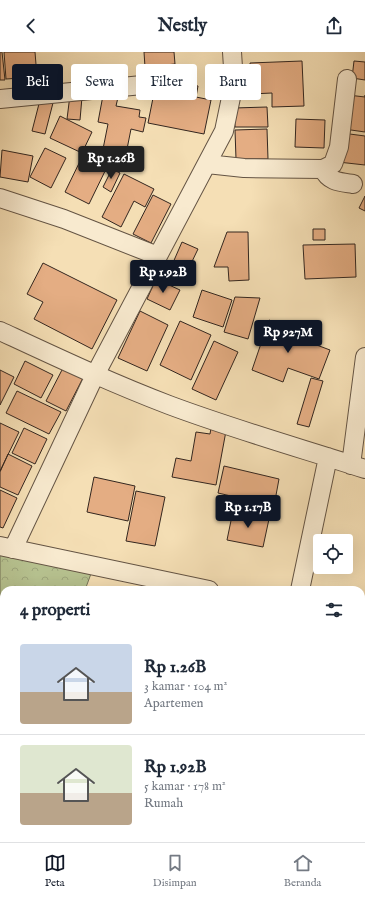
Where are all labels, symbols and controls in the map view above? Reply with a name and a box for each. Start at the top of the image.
icon: back [20,15,42,37]
text: Nestly [158,15,207,38]
icon: share [323,15,345,37]
chip: Beli [12,64,63,100]
chip: Sewa [71,64,128,100]
chip: Filter [136,64,197,100]
chip: Baru [205,64,261,100]
pin: Rp 1.26B [70,146,152,180]
text: Rp 1.26B [87,150,135,167]
pin: Rp 1.92B [122,260,204,294]
text: Rp 1.92B [139,264,187,281]
pin: Rp 927M [251,320,325,354]
text: Rp 927M [263,324,313,341]
pin: Rp 1.17B [207,495,289,529]
text: Rp 1.17B [225,499,271,516]
map controls [313,534,353,574]
button: locate [313,534,353,574]
icon: filters [323,599,345,621]
text: 4 properti [20,600,90,621]
text: Rp 1.26B [144,657,206,678]
icon: home [52,660,100,708]
text: 3 kamar · 104 m² [144,678,227,695]
text: Apartemen [144,695,204,712]
text: Rp 1.92B [144,757,206,778]
icon: home [52,761,100,809]
text: 5 kamar · 178 m² [144,778,226,795]
text: Rumah [144,795,183,812]
tab: Peta [44,852,66,890]
tab: Disimpan [153,852,197,890]
tab: Beranda [284,852,321,890]

